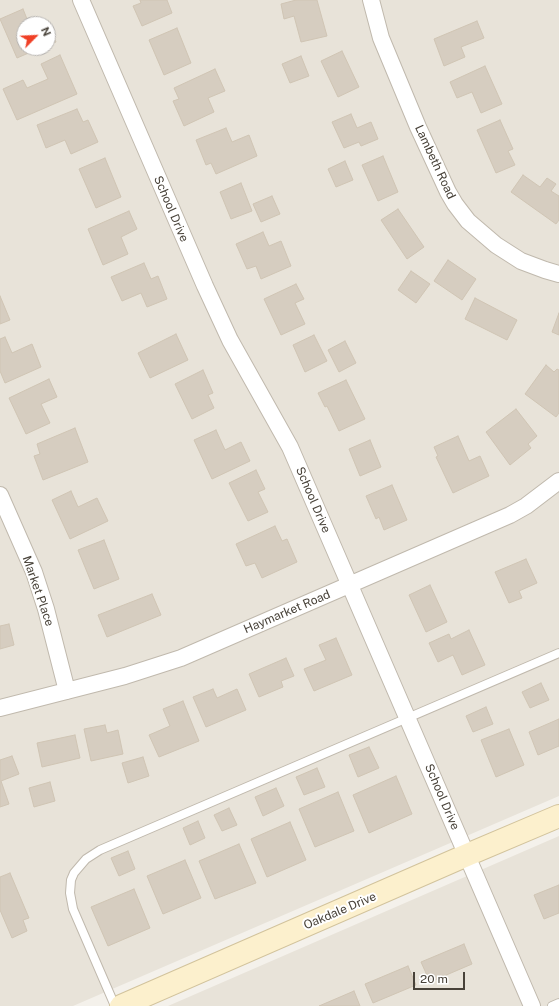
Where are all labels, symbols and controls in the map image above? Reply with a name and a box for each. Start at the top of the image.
north arrow [16,16,56,56]
text: N [39,25,53,38]
street label: Lambeth Road [411,123,459,201]
street label: School Drive [151,174,191,244]
street label: School Drive [293,465,333,535]
street label: Market Place [19,554,57,628]
street label: Haymarket Road [242,587,332,637]
street label: School Drive [422,762,462,832]
street label: Oakdale Drive [302,889,378,933]
scale bar [415,964,467,990]
text: 20 m [420,972,448,986]

